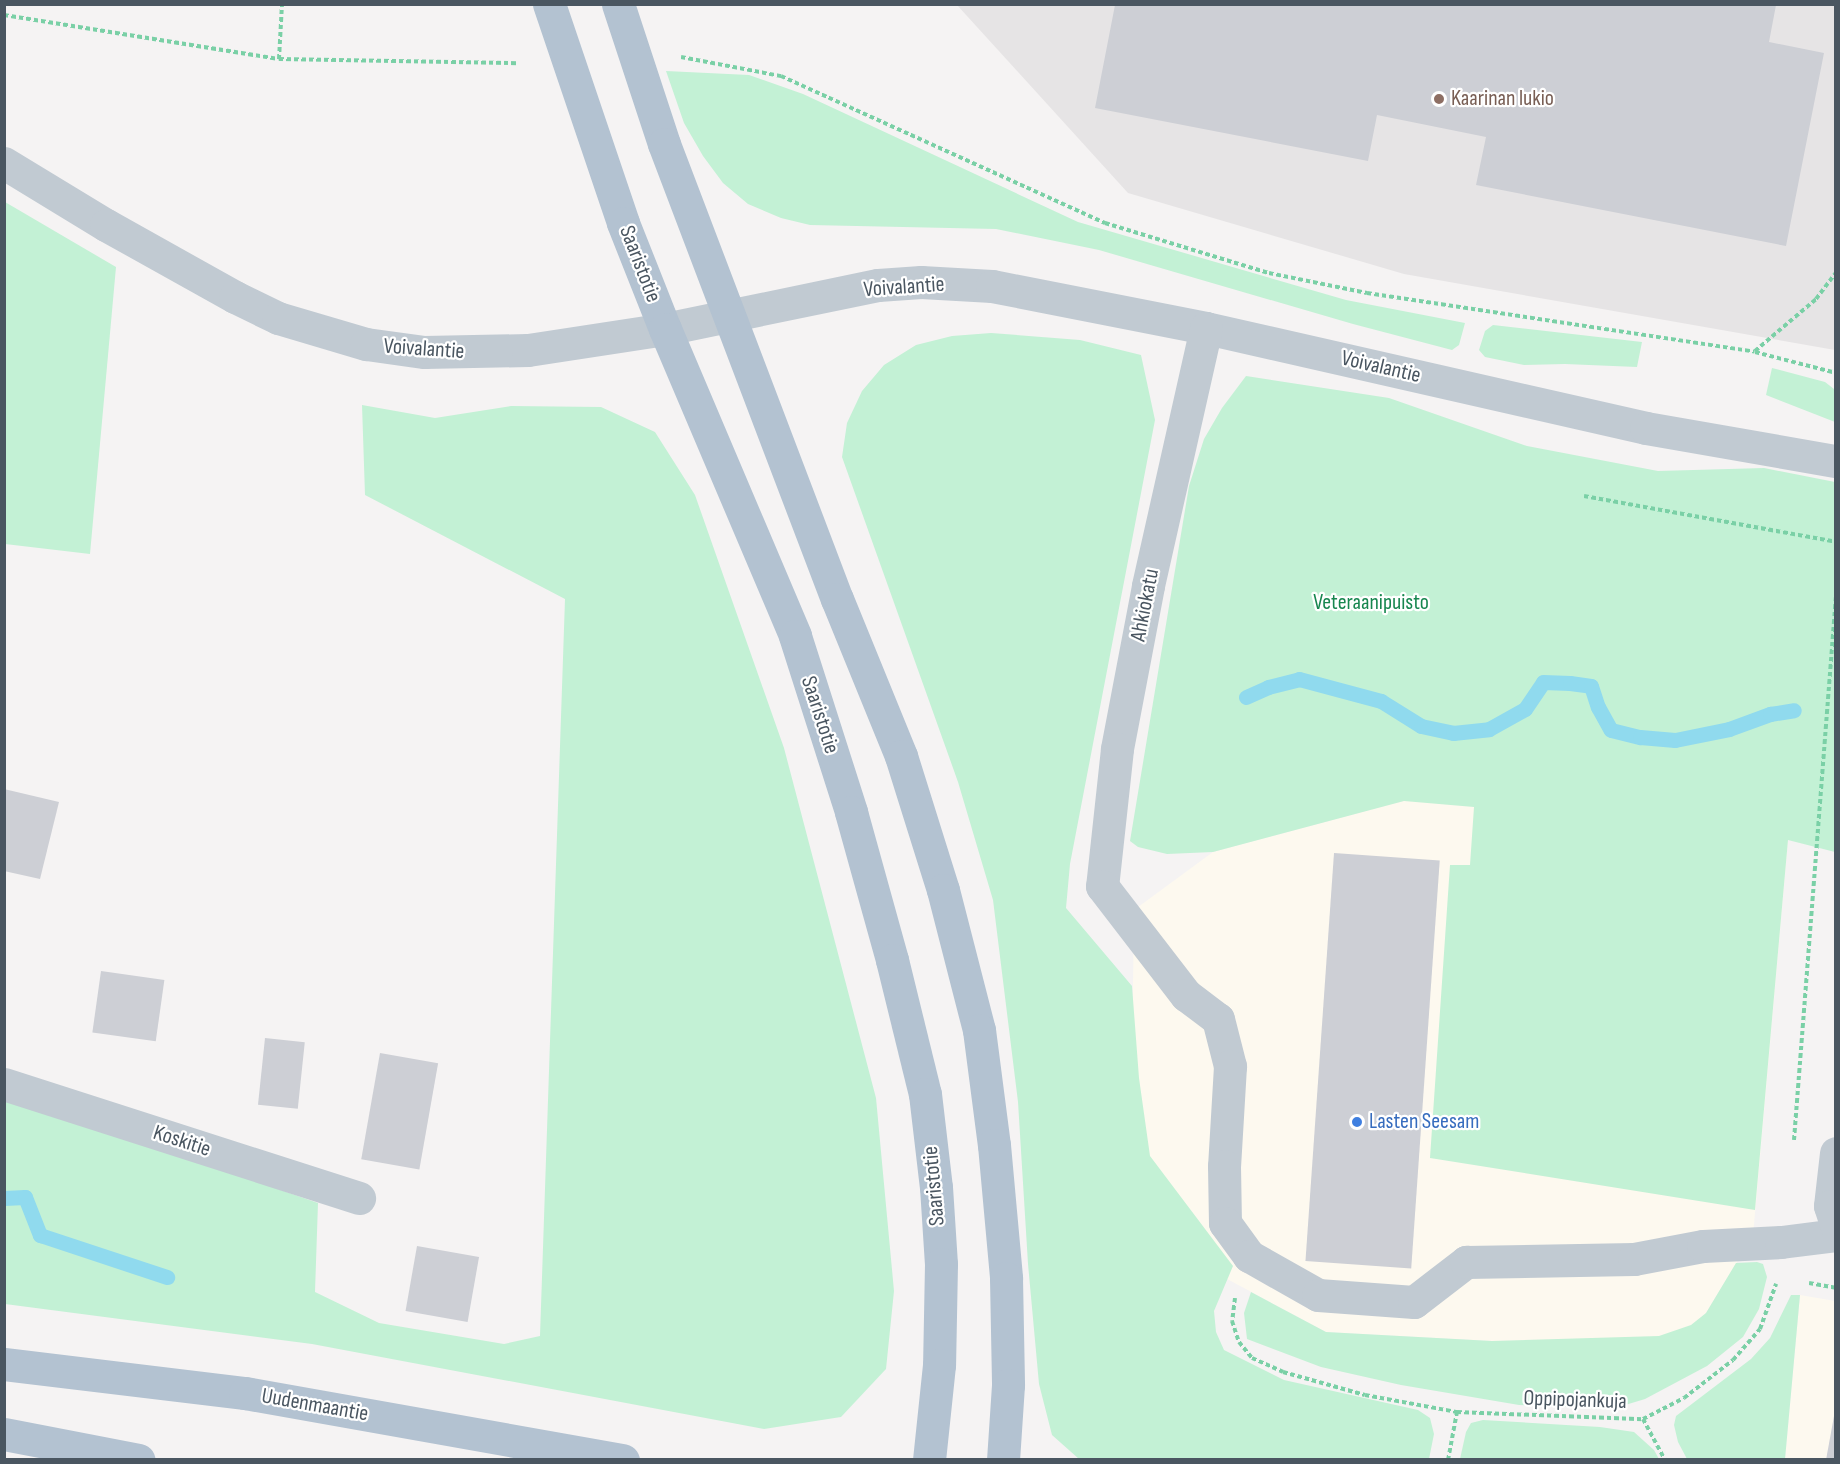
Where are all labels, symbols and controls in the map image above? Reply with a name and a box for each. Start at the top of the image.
place label: Kaarinan lukio [1451,86,1554,112]
marker: Kaarinan lukio [1432,92,1446,106]
street label: Saaristotie [613,222,667,306]
street label: Voivalantie [863,271,945,303]
street label: Voivalantie [383,333,465,365]
street label: Voivalantie [1339,345,1423,389]
street label: Ahkiokatu [1125,566,1165,644]
park label: Veteraanipuisto [1313,590,1429,616]
street label: Saaristotie [795,673,845,757]
place label: Lasten Seesam [1369,1109,1479,1135]
marker: Lasten Seesam [1350,1115,1364,1129]
street label: Koskitie [150,1119,214,1163]
street label: Saaristotie [917,1145,951,1227]
street label: Uudenmaantie [260,1383,370,1427]
street label: Oppipojankuja [1523,1385,1627,1415]

